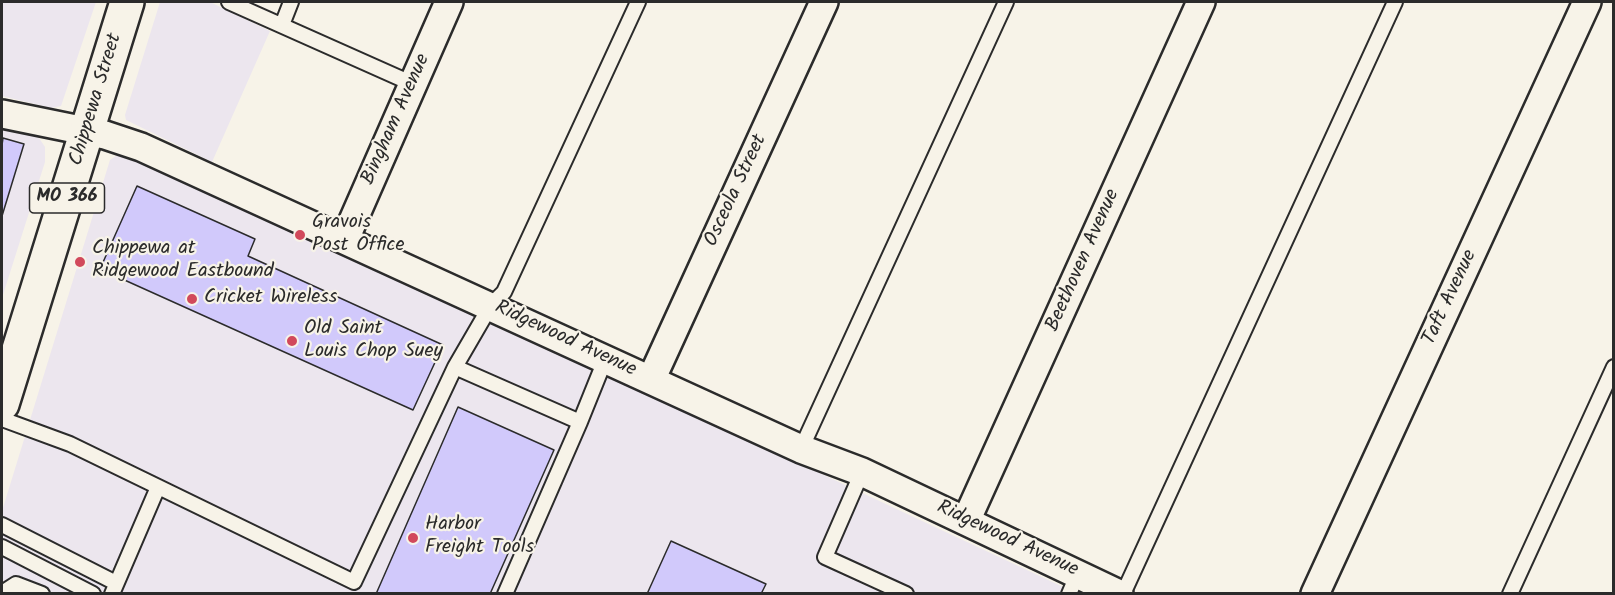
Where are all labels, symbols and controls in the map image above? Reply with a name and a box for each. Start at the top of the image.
street label: Chippewa Street [65,31,129,169]
street label: Bingham Avenue [357,51,437,189]
street label: Osceola Street [701,131,773,251]
road number: MO 366 [29,183,104,213]
street label: Beethoven Avenue [1042,186,1126,336]
place label: Gravois Post Office [312,212,404,259]
marker: Gravois Post Office [293,228,307,242]
place label: Chippewa at Ridgewood Eastbound [92,238,274,285]
street label: Taft Avenue [1419,247,1483,349]
marker: Chippewa at Ridgewood Eastbound [73,255,87,269]
place label: Cricket Wireless [204,287,337,311]
marker: Cricket Wireless [185,292,199,306]
street label: Ridgewood Avenue [490,297,640,383]
place label: Old Saint Louis Chop Suey [304,318,443,365]
marker: Old Saint Louis Chop Suey [285,334,299,348]
street label: Ridgewood Avenue [932,497,1082,583]
place label: Harbor Freight Tools [425,514,534,561]
marker: Harbor Freight Tools [406,531,420,545]

